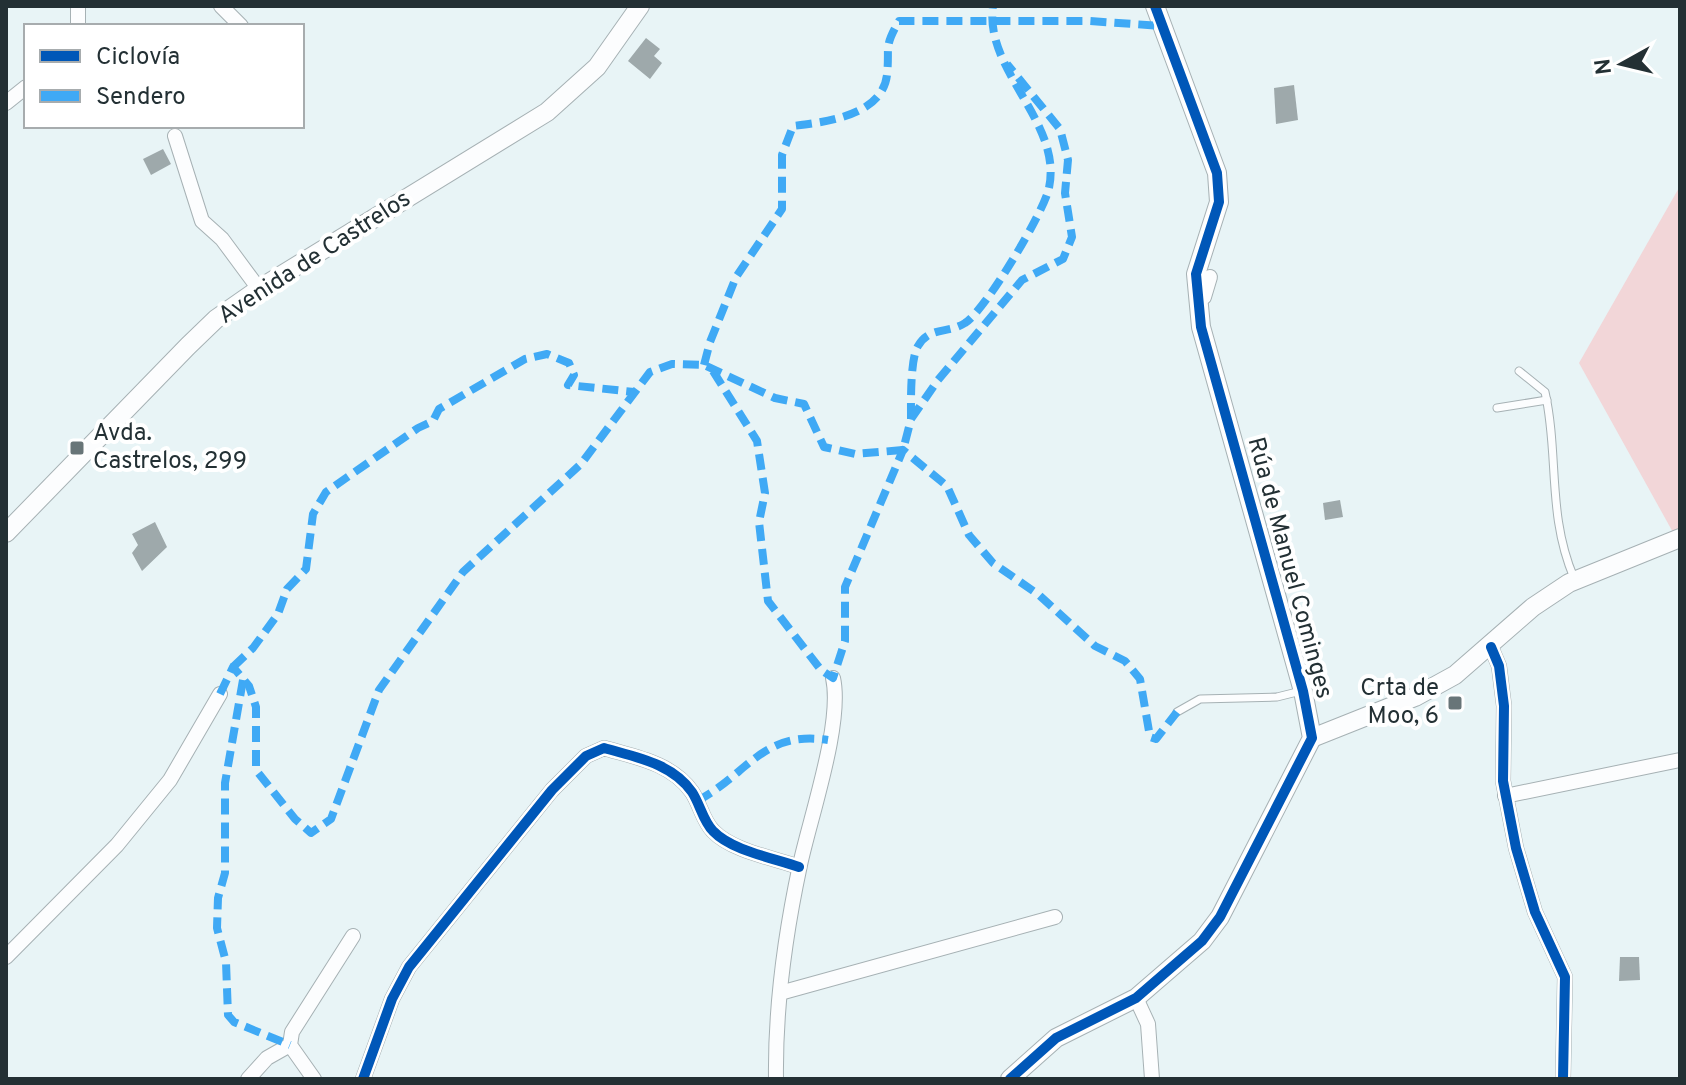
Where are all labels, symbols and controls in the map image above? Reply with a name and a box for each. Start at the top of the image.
legend [24,24,304,128]
north arrow [1582,24,1662,104]
text: Ciclovía [96,43,180,73]
text: N [1590,57,1619,76]
text: Sendero [96,83,186,113]
street label: Avenida de Castrelos [213,185,417,331]
place label: Avda. Castrelos, 299 [93,419,247,477]
street label: Rúa de Manuel Cominges [1240,434,1338,702]
marker: Avda. Castrelos, 299 [68,439,86,457]
place label: Crta de Moo, 6 [1360,674,1439,732]
marker: Crta de Moo, 6 [1446,694,1464,712]

